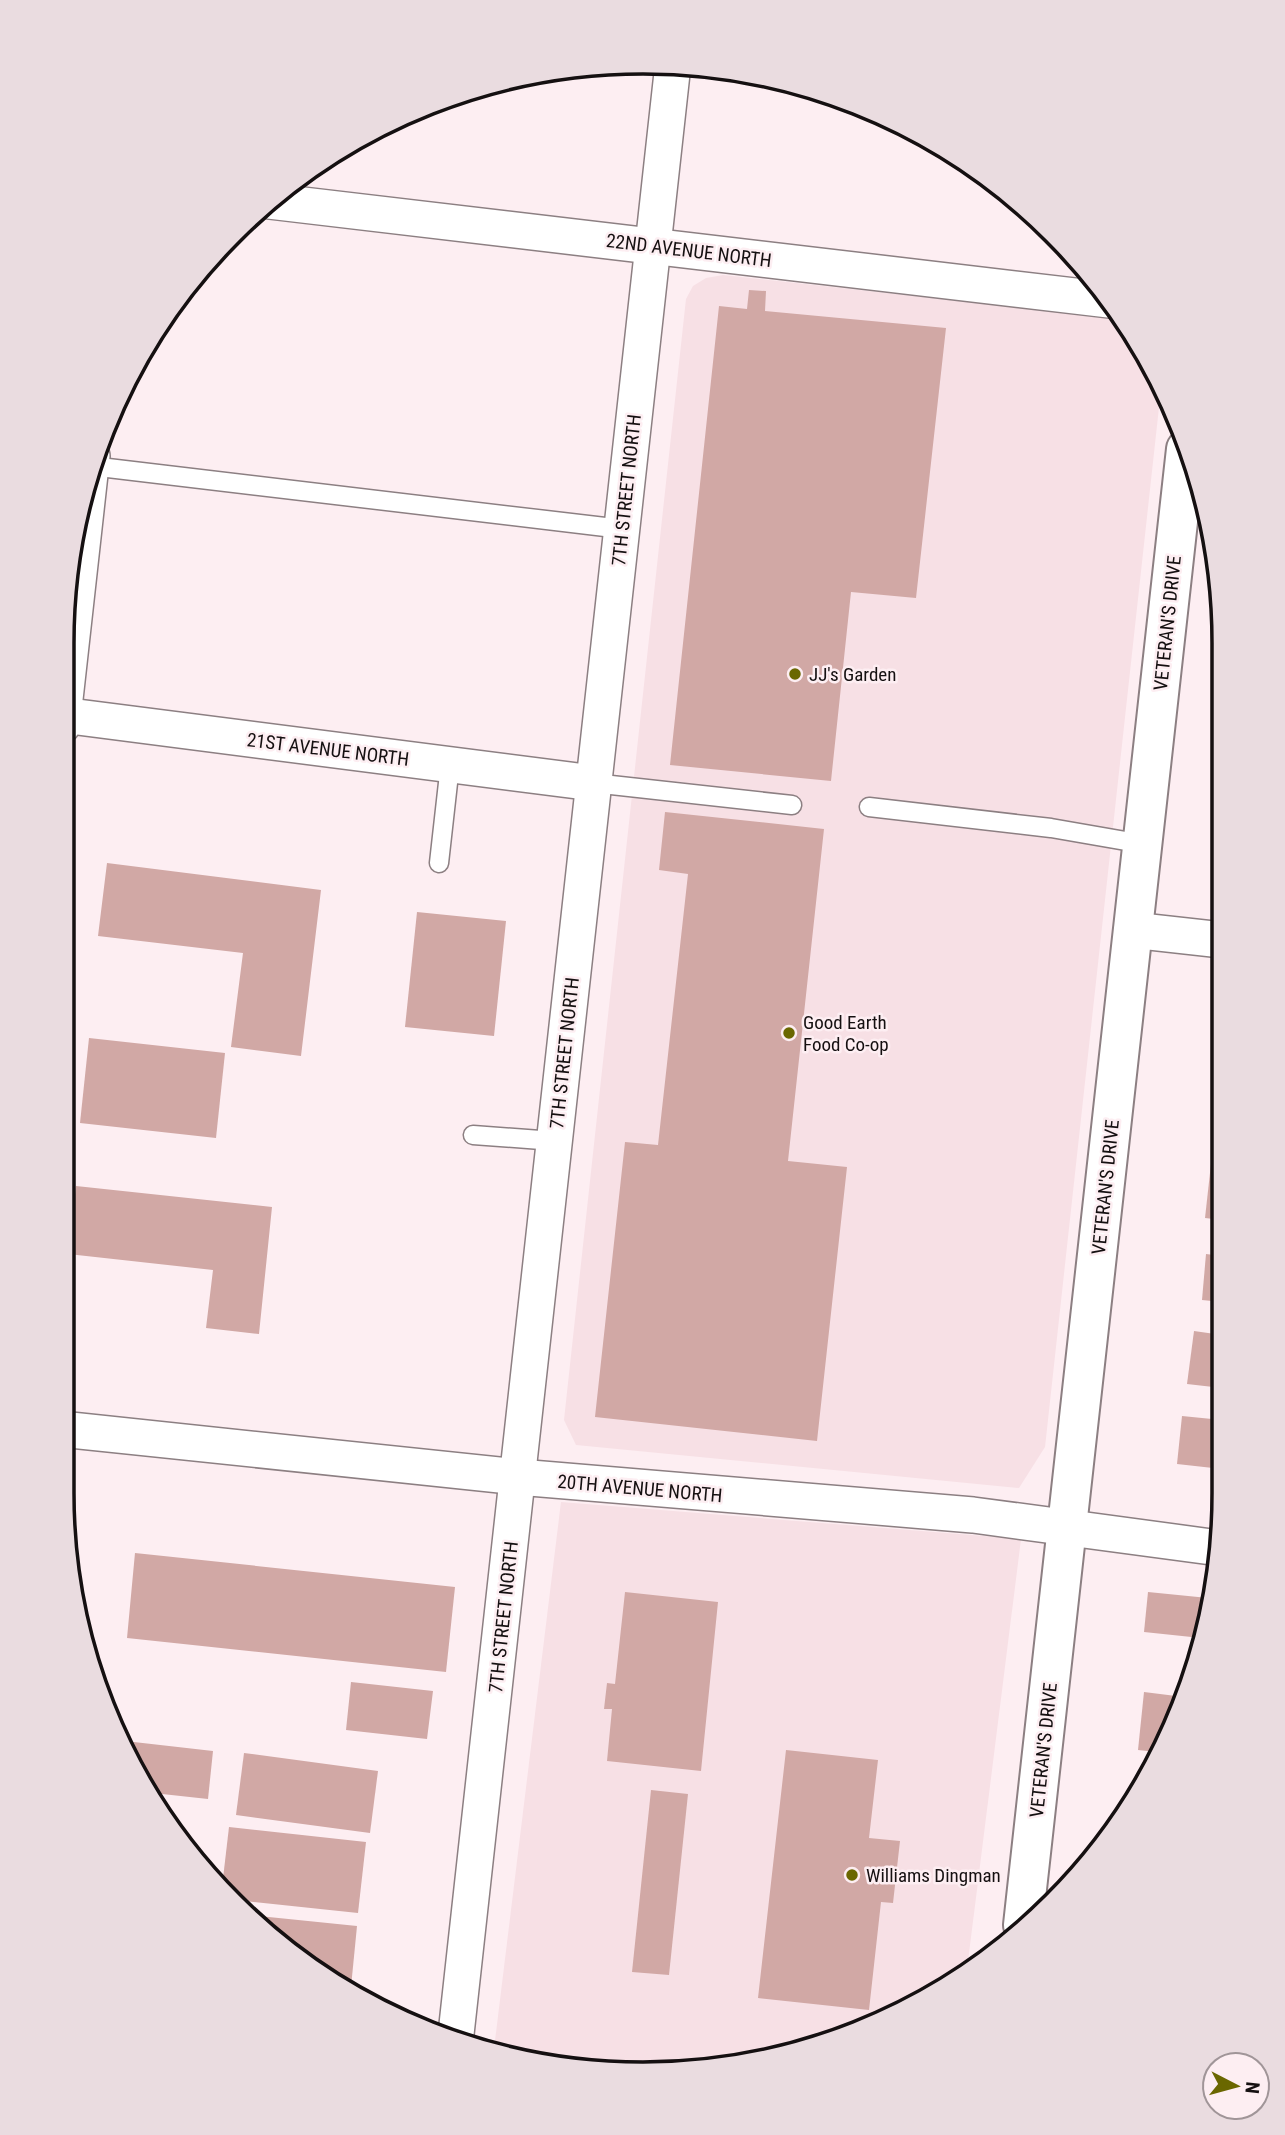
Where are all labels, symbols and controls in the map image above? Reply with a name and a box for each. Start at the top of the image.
street label: 22ND AVENUE NORTH [605,229,773,272]
street label: 7TH STREET NORTH [607,413,646,567]
street label: VETERAN'S DRIVE [1149,554,1186,692]
place label: JJ's Garden [809,663,896,686]
marker: JJ's Garden [787,666,803,682]
street label: 21ST AVENUE NORTH [246,728,410,771]
street label: 7TH STREET NORTH [545,976,584,1130]
place label: Good Earth Food Co-op [803,1011,889,1056]
marker: Good Earth Food Co-op [781,1025,797,1041]
street label: VETERAN'S DRIVE [1087,1118,1124,1256]
street label: 20TH AVENUE NORTH [557,1470,723,1507]
street label: 7TH STREET NORTH [484,1540,523,1694]
street label: VETERAN'S DRIVE [1025,1681,1062,1819]
place label: Williams Dingman [866,1864,1001,1887]
marker: Williams Dingman [844,1867,860,1883]
north arrow [1201,2051,1271,2121]
text: N [1240,2081,1264,2095]

